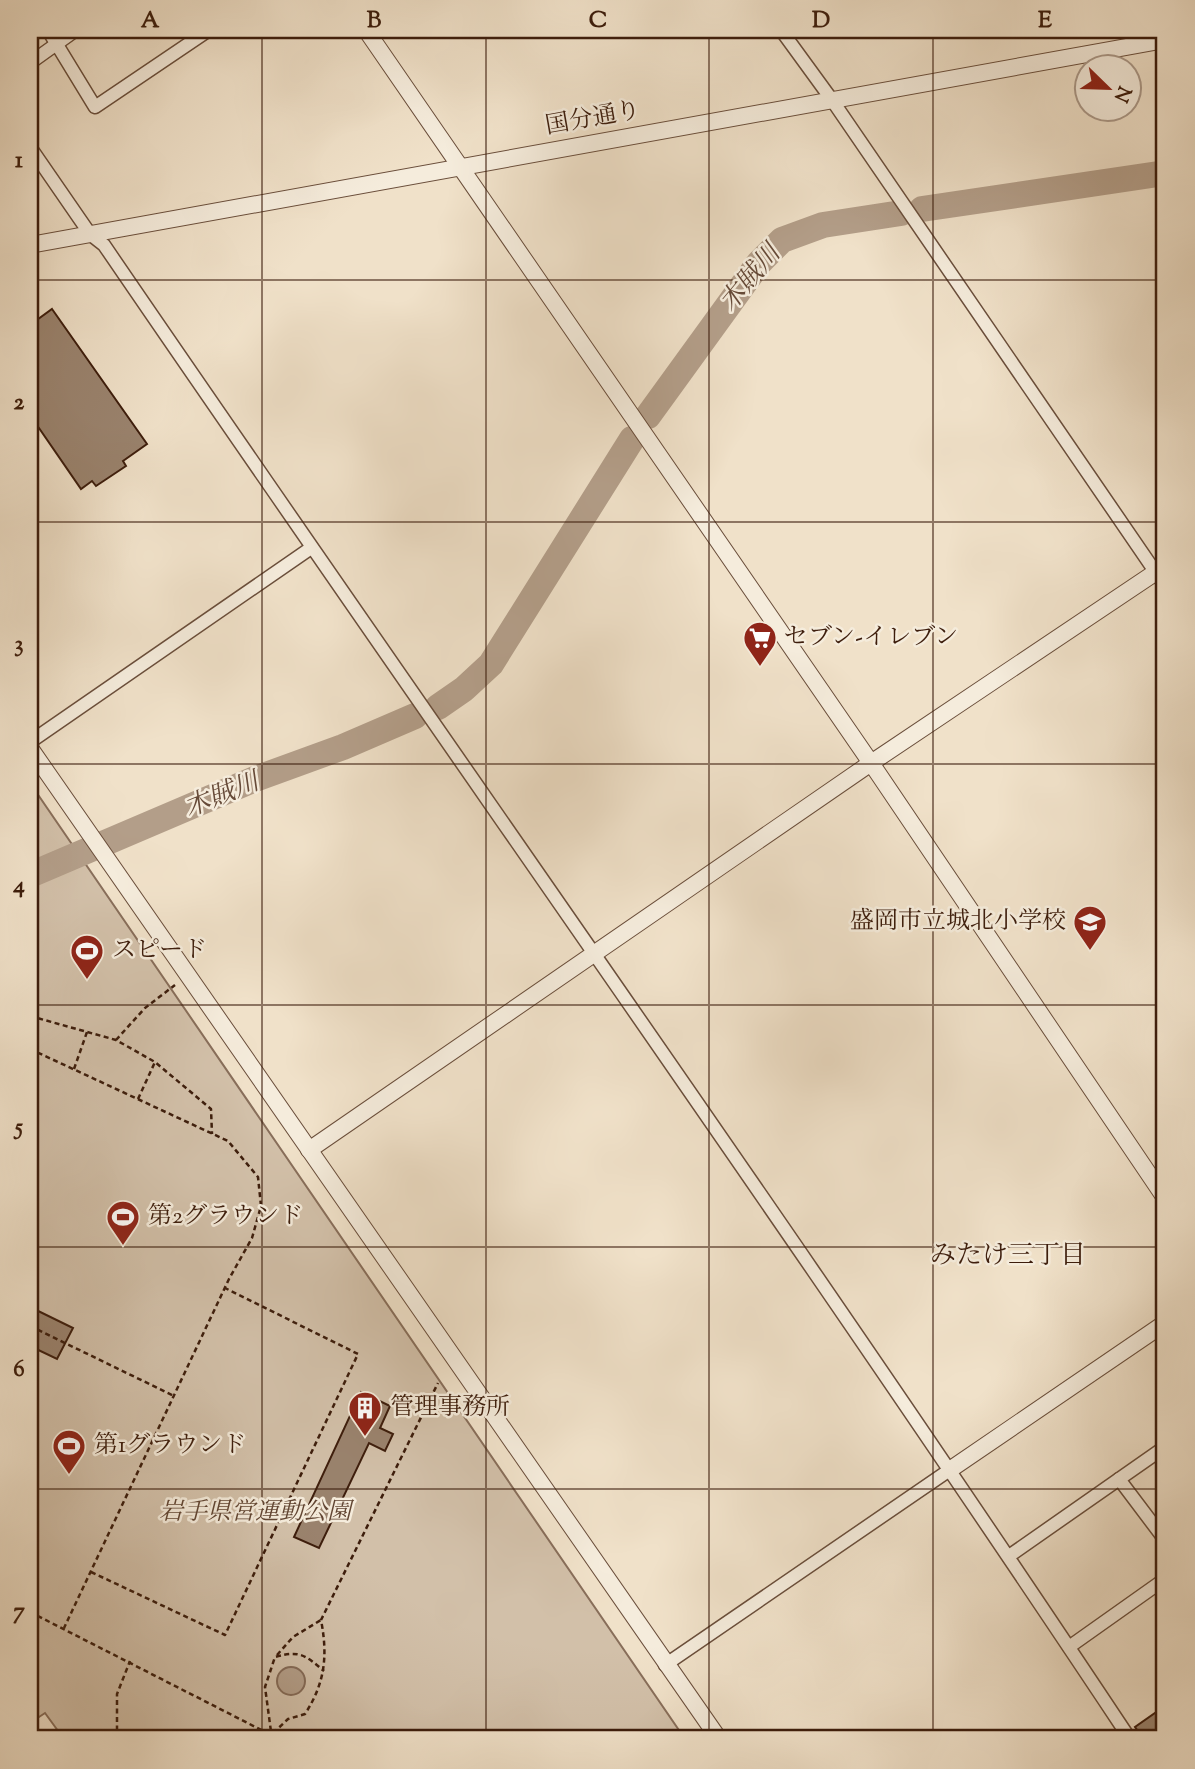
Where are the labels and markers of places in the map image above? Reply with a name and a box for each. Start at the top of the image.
supermarket icon: セブン-イレブン [741,619,779,668]
place label: セブン-イレブン [784,621,958,655]
school or university icon: 盛岡市立城北小学校 [1071,903,1109,952]
place label: 盛岡市立城北小学校 [850,905,1066,939]
sports icon: スピード [68,932,106,981]
place label: スピード [112,934,207,968]
sports icon: 第2グラウンド [104,1198,142,1247]
place label: 第2グラウンド [148,1200,303,1234]
building icon: 管理事務所 [346,1389,384,1438]
place label: 管理事務所 [390,1391,510,1425]
sports icon: 第1グラウンド [50,1427,88,1476]
place label: 第1グラウンド [94,1429,246,1463]

